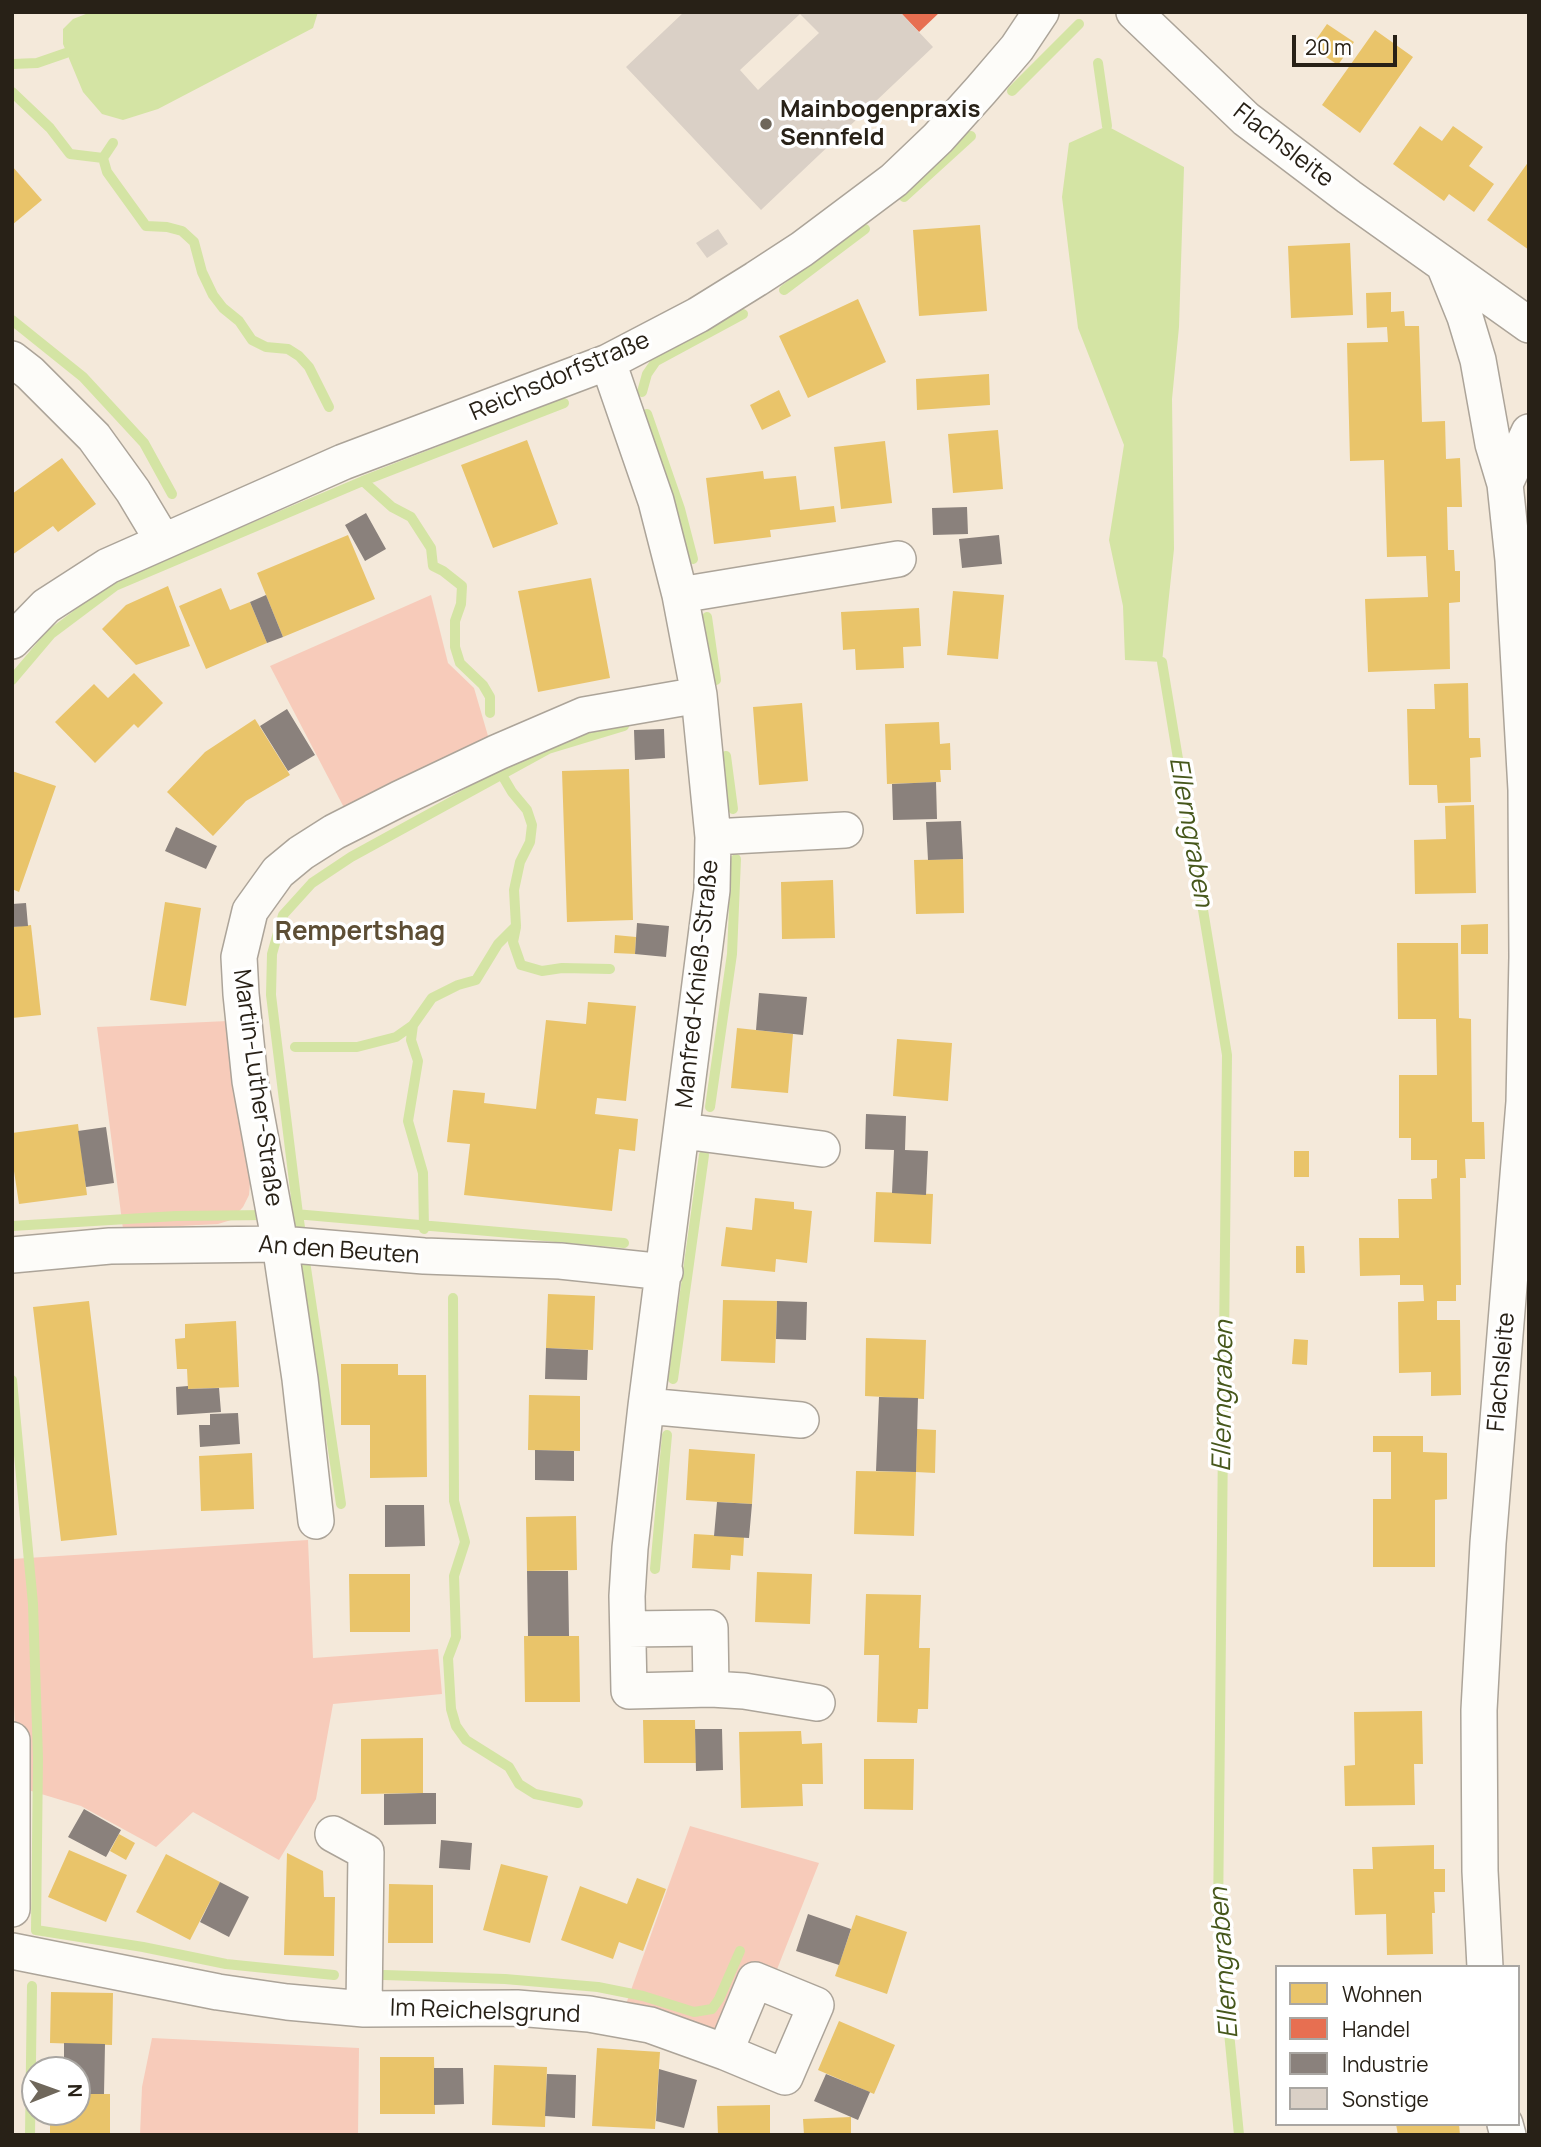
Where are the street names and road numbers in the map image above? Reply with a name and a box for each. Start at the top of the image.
street label: Flachsleite [1227,98,1339,194]
street label: Reichsdorfstraße [466,326,654,428]
street label: Manfred-Knieß-Straße [671,858,725,1110]
street label: Martin-Luther-Straße [226,968,288,1208]
street label: An den Beuten [258,1231,420,1271]
street label: Flachsleite [1482,1311,1522,1433]
street label: Im Reichelsgrund [389,1994,581,2030]

